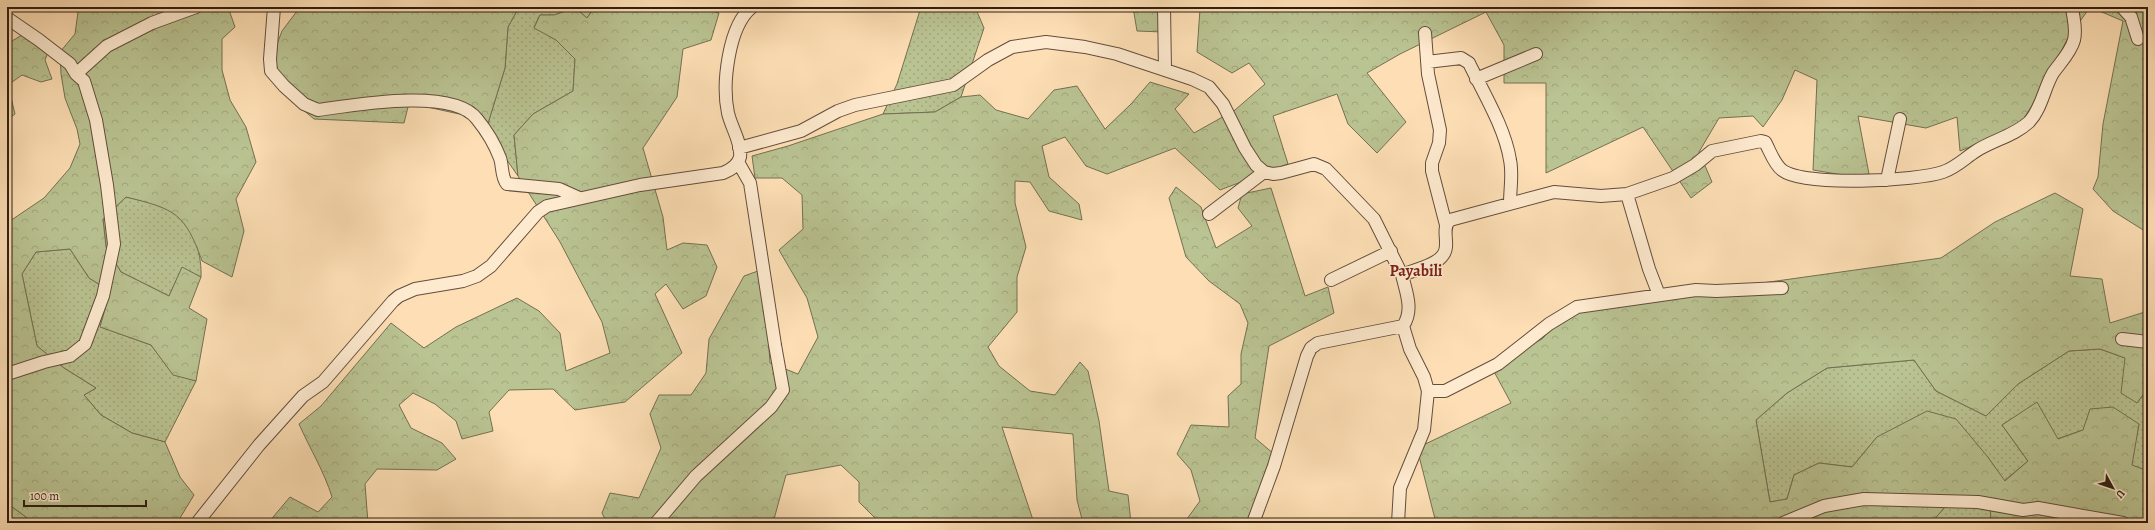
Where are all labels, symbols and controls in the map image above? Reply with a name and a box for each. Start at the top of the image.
district label: Payabili [1389,260,1443,282]
north arrow [2093,468,2133,508]
scale bar [24,482,146,508]
text: U [2112,487,2128,502]
text: 100 m [30,488,59,504]

